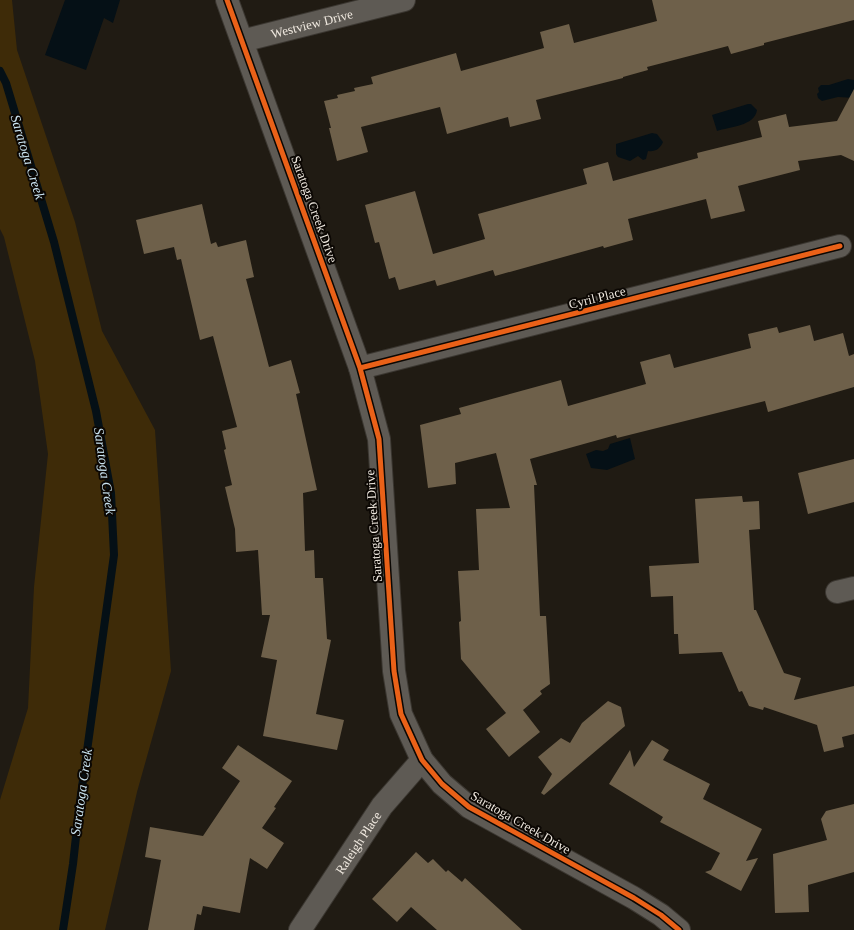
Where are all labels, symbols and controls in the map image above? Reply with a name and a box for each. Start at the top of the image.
street label: Westview Drive [269,6,355,41]
water label: Saratoga Creek [8,113,48,202]
street label: Saratoga Creek Drive [288,154,341,265]
street label: Cyril Place [567,283,627,312]
water label: Saratoga Creek [91,427,118,516]
street label: Saratoga Creek Drive [362,469,385,583]
water label: Saratoga Creek [68,747,95,837]
street label: Saratoga Creek Drive [468,788,573,857]
street label: Raleigh Place [332,808,385,877]

